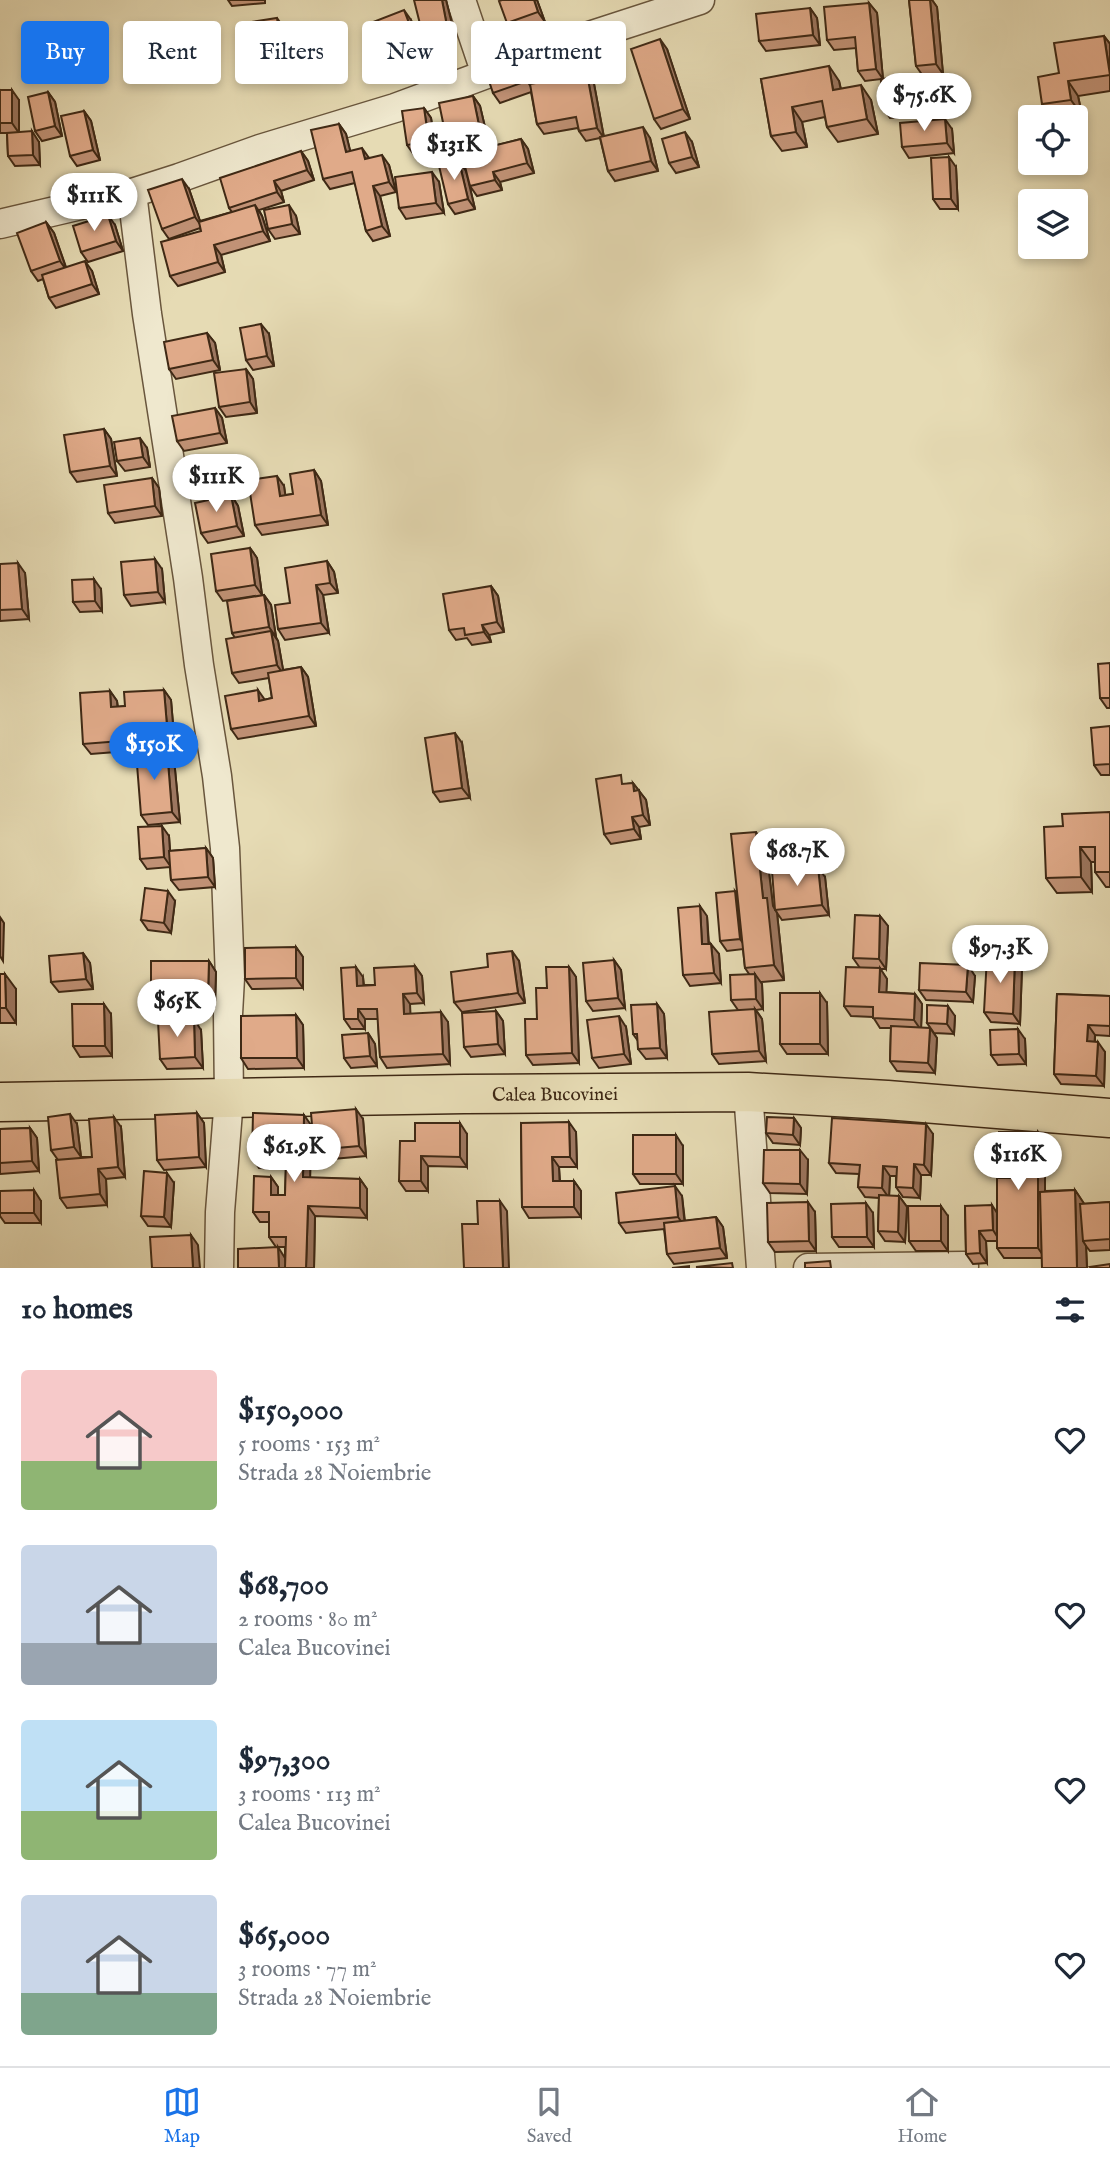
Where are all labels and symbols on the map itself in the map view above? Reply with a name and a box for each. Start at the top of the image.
pin: $75.6K [867,74,981,133]
pin: $131K [405,122,503,182]
pin: $111K [45,174,143,233]
pin: $111K [167,454,265,514]
pin: $150K [105,722,203,782]
pin: $68.7K [740,828,854,888]
pin: $97.3K [943,926,1057,985]
pin: $65K [136,979,218,1039]
street label: Calea Bucovinei [492,1083,618,1108]
pin: $61.9K [237,1124,351,1184]
pin: $116K [969,1132,1067,1192]

